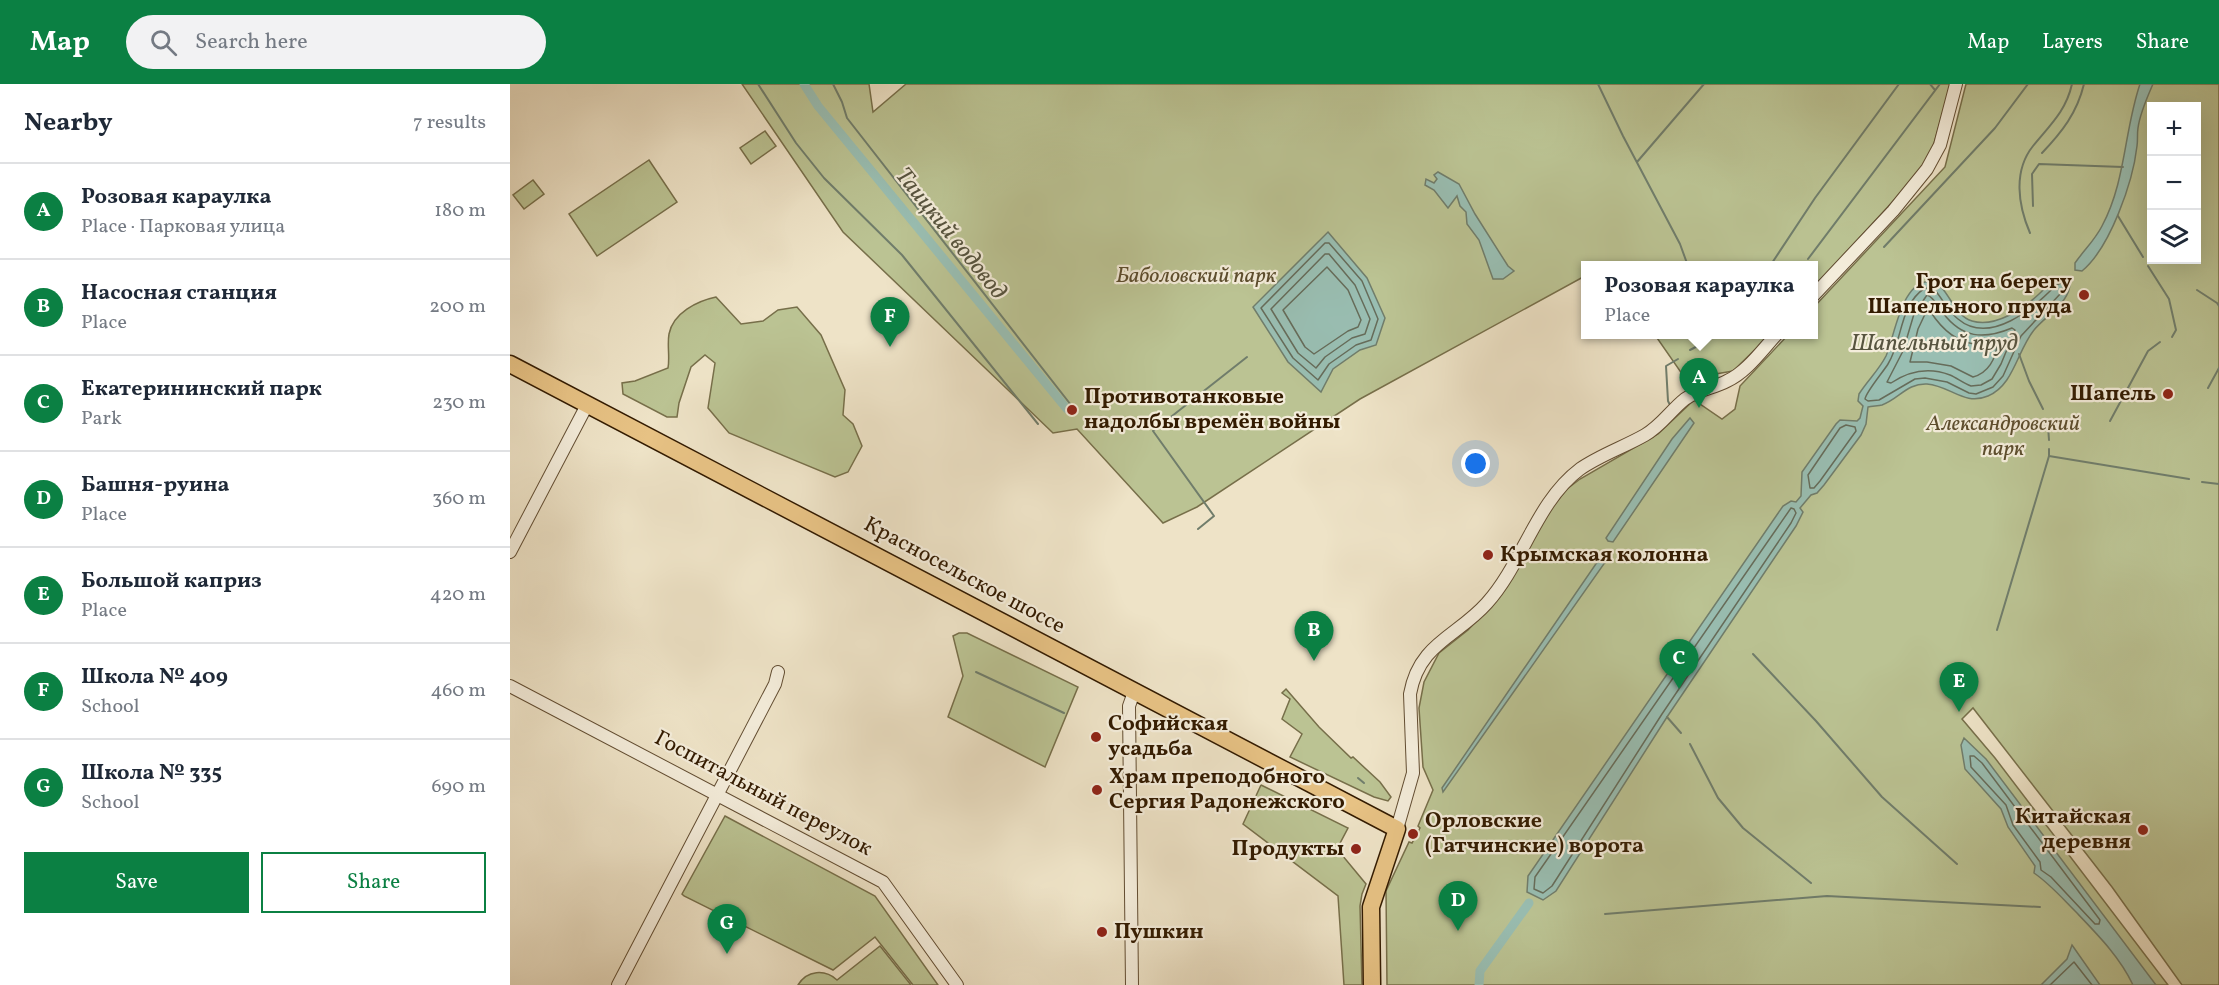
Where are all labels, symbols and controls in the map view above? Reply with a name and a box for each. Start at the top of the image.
search box [126,15,546,69]
text: Map [30,23,90,62]
icon: search [147,26,180,59]
text: Search here [195,27,308,58]
text: Map [1967,28,2009,57]
text: Layers [2042,28,2103,57]
text: Share [2136,28,2189,57]
map controls [2147,102,2201,264]
button: + [2147,102,2201,156]
text: Nearby [24,105,113,141]
text: 7 results [413,109,486,137]
button: − [2147,156,2201,210]
water label: Таицкий водовод [886,161,1014,307]
text: Розовая караулка [81,182,271,213]
text: A [36,197,51,225]
text: 180 m [434,197,486,225]
button: layers [2147,210,2201,264]
text: Place · Парковая улица [81,213,285,241]
park label: Баболовский парк [1116,261,1276,292]
popup [1581,261,1818,339]
place label: Грот на берегу Шапельного пруда [1868,267,2073,323]
text: Розовая караулка [1604,271,1795,302]
text: Насосная станция [81,278,277,309]
marker: Грот на берегу Шапельного пруда [2077,288,2091,302]
text: B [37,293,50,321]
text: 200 m [429,293,486,321]
pin: F [870,298,910,347]
text: Place [1604,302,1650,330]
text: Place [81,309,127,337]
water label: Шапельный пруд [1850,327,2018,361]
pin: A [1680,358,1718,408]
text: Екатерининский парк [81,374,322,405]
place label: Шапель [2070,379,2156,410]
place label: Противотанковые надолбы времён войны [1084,382,1340,438]
marker: Шапель [2161,387,2175,401]
text: C [37,389,50,417]
text: 230 m [432,389,486,417]
marker: Противотанковые надолбы времён войны [1065,403,1079,417]
text: Park [81,405,122,433]
park label: Александровский парк [1925,409,2080,465]
your location [1461,449,1490,478]
text: Башня-руина [81,470,230,501]
text: D [36,485,51,513]
text: 360 m [432,485,486,513]
text: Place [81,501,127,529]
street label: Красносельское шоссе [858,510,1070,642]
place label: Крымская колонна [1500,540,1708,571]
marker: Крымская колонна [1481,548,1495,562]
text: Большой каприз [81,566,262,597]
text: E [37,581,50,609]
text: 420 m [430,581,486,609]
text: Place [81,597,127,625]
pin: B [1294,612,1334,661]
pin: C [1660,640,1698,689]
text: Школа № 409 [81,662,228,693]
pin: E [1940,662,1978,712]
text: F [38,677,49,705]
text: 460 m [430,677,486,705]
text: School [81,693,139,721]
place label: Софийская усадьба [1108,709,1228,765]
street label: Госпитальный переулок [649,723,878,865]
marker: Софийская усадьба [1089,730,1103,744]
text: Школа № 335 [81,758,222,789]
place label: Храм преподобного Сергия Радонежского [1109,762,1345,818]
text: G [36,773,51,801]
text: 690 m [431,773,486,801]
marker: Храм преподобного Сергия Радонежского [1090,783,1104,797]
text: School [81,789,139,817]
place label: Китайская деревня [2015,802,2131,858]
place label: Орловские (Гатчинские) ворота [1425,806,1644,862]
marker: Китайская деревня [2136,823,2150,837]
marker: Орловские (Гатчинские) ворота [1406,827,1420,841]
place label: Продукты [1232,834,1344,865]
marker: Продукты [1349,842,1363,856]
button: Save [24,852,249,913]
button: Share [261,852,486,913]
pin: D [1438,882,1478,931]
pin: G [708,904,746,954]
place label: Пушкин [1114,917,1204,948]
marker: Пушкин [1095,925,1109,939]

